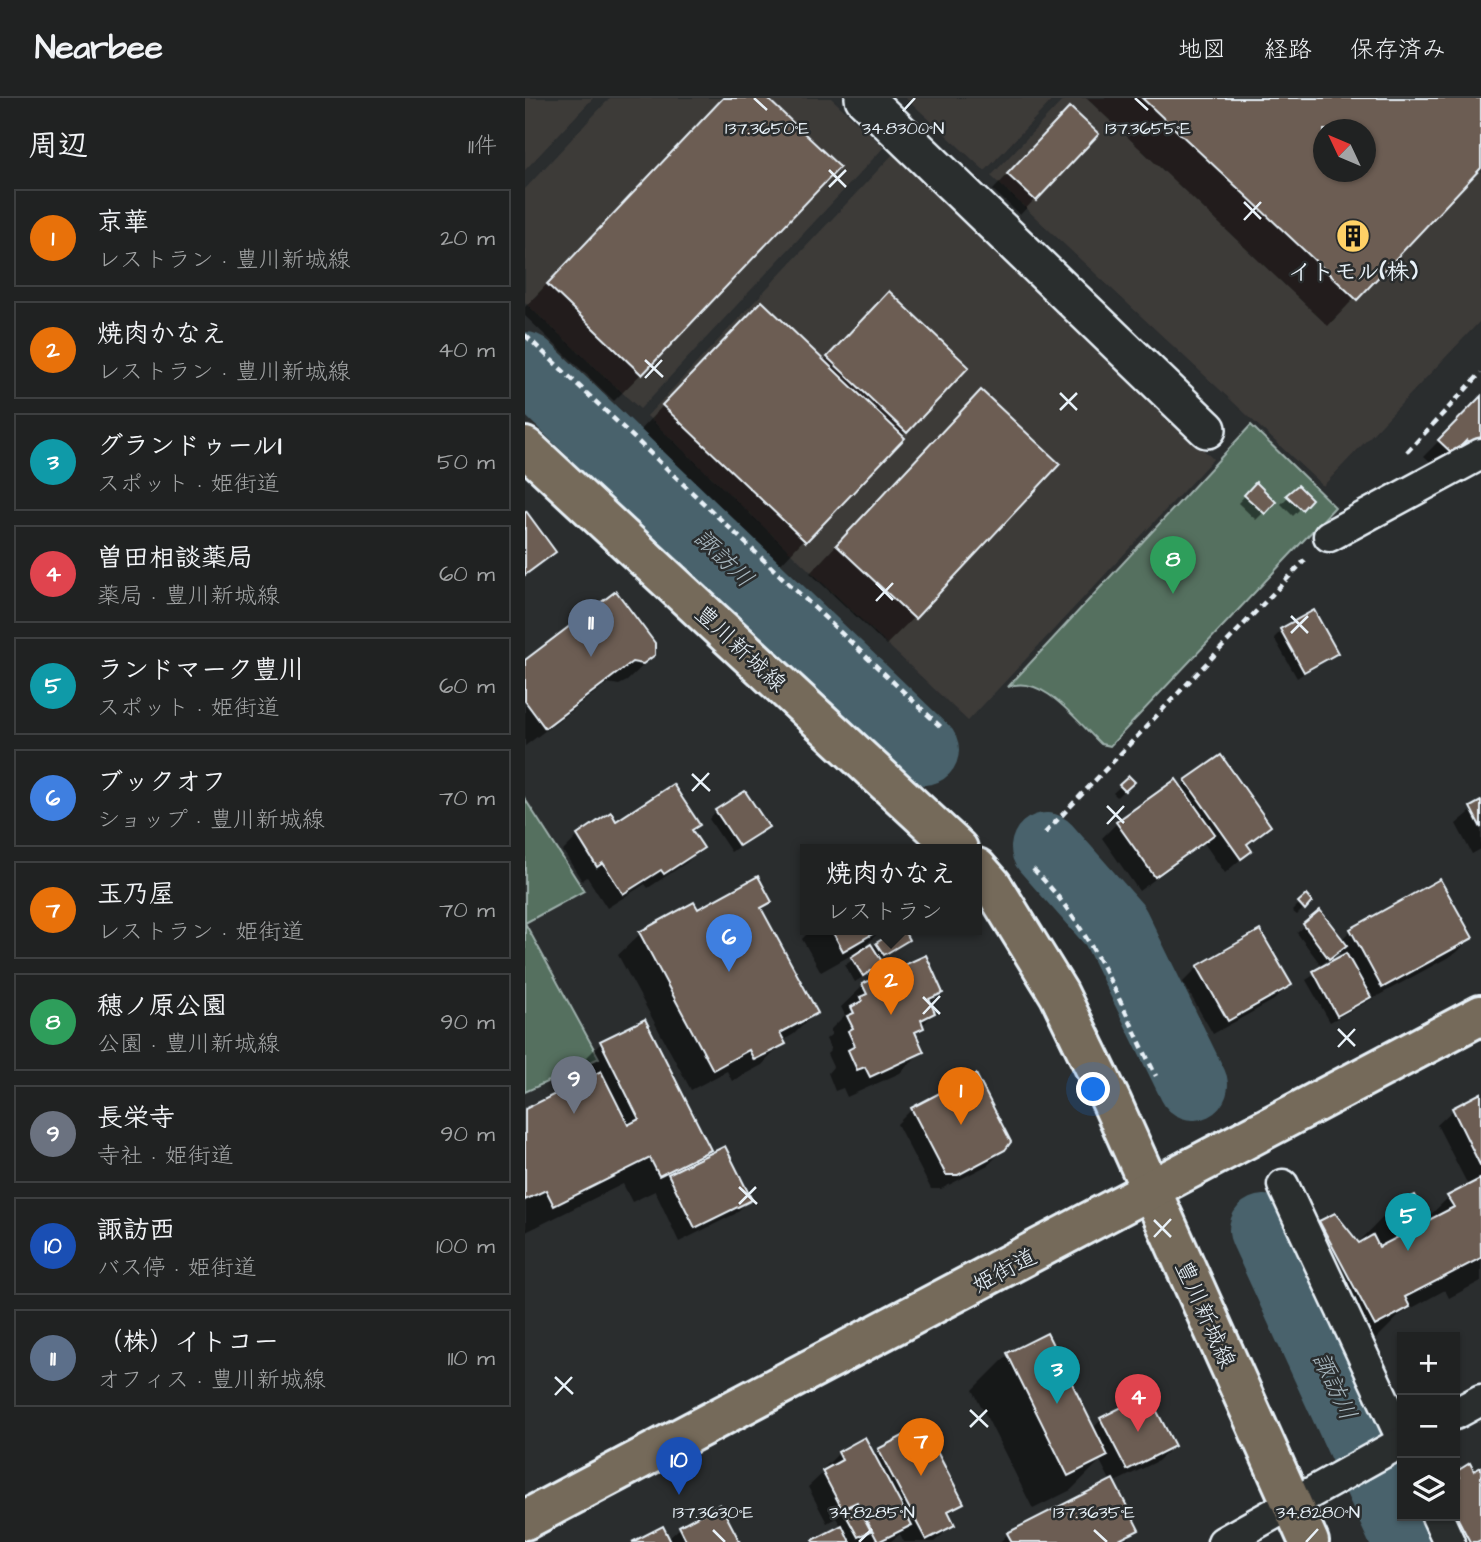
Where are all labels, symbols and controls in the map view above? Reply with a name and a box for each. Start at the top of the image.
text: Nearbee [35,25,163,71]
text: 地図 [1178,33,1226,67]
text: 経路 [1264,33,1312,67]
text: 保存済み [1350,33,1446,67]
text: 137.3650°E [725,116,809,141]
text: 34.8300°N [862,116,944,141]
text: 137.3655°E [1105,116,1191,141]
north arrow [1313,119,1376,182]
text: 周辺 [28,125,88,167]
text: 11件 [468,130,497,162]
text: 京華 [97,204,149,240]
building icon: イトモル(株) [1334,217,1372,255]
text: 1 [52,222,54,254]
text: 20 m [440,222,495,254]
text: レストラン · 豊川新城線 [97,244,351,276]
place label: イトモル(株) [1288,256,1418,288]
text: 焼肉かなえ [97,316,227,352]
text: 2 [46,334,60,366]
text: 40 m [438,334,495,366]
text: レストラン · 豊川新城線 [97,356,351,388]
text: グランドゥールI [97,428,282,464]
text: 3 [47,446,59,478]
text: 50 m [437,446,495,478]
text: スポット · 姫街道 [97,468,280,500]
water label: 諏訪川 [686,521,761,596]
pin: 8 [1150,536,1196,594]
text: 曽田相談薬局 [97,540,253,576]
text: 4 [45,558,61,590]
text: 60 m [439,558,495,590]
text: 薬局 · 豊川新城線 [97,580,280,612]
street label: 豊川新城線 [687,598,793,700]
pin: 11 [568,599,614,657]
text: ランドマーク豊川 [97,652,305,688]
text: 5 [45,670,61,702]
text: 60 m [439,670,495,702]
text: スポット · 姫街道 [97,692,280,724]
text: ブックオフ [97,764,227,800]
text: 6 [46,782,60,814]
text: 70 m [439,782,495,814]
text: ショップ · 豊川新城線 [97,804,325,836]
popup [800,844,982,935]
text: 焼肉かなえ [826,856,956,892]
text: 玉乃屋 [97,876,175,912]
text: 7 [46,894,60,926]
text: 70 m [439,894,495,926]
text: レストラン [826,896,943,928]
pin: 6 [706,914,752,972]
text: レストラン · 姫街道 [97,916,305,948]
pin: 2 [868,957,914,1015]
text: 穂ノ原公園 [97,988,227,1024]
text: 8 [46,1006,60,1038]
text: 90 m [440,1006,495,1038]
text: 公園 · 豊川新城線 [97,1028,280,1060]
pin: 9 [551,1056,597,1114]
pin: 1 [938,1067,984,1125]
your location [1076,1072,1110,1106]
text: 長栄寺 [97,1100,175,1136]
text: 9 [46,1118,60,1150]
text: 90 m [440,1118,495,1150]
text: 寺社 · 姫街道 [97,1140,234,1172]
pin: 5 [1385,1193,1431,1251]
text: 諏訪西 [97,1212,175,1248]
text: 10 [44,1230,62,1262]
text: 100 m [436,1230,495,1262]
street label: 姫街道 [966,1241,1042,1301]
text: バス停 · 姫街道 [97,1252,257,1284]
street label: 豊川新城線 [1167,1255,1243,1373]
text: （株）イトコー [97,1324,279,1360]
map controls [1397,1332,1460,1521]
button: + [1397,1332,1460,1395]
text: 11 [50,1342,56,1374]
text: 110 m [447,1342,495,1374]
pin: 3 [1034,1346,1080,1404]
water label: 諏訪川 [1303,1347,1365,1426]
text: オフィス · 豊川新城線 [97,1364,326,1396]
pin: 4 [1115,1374,1161,1432]
button: − [1397,1395,1460,1458]
pin: 7 [898,1418,944,1476]
pin: 10 [656,1437,702,1495]
button: layers [1397,1458,1460,1521]
text: 137.3630°E [673,1500,754,1525]
text: 34.8285°N [829,1500,915,1525]
text: 137.3635°E [1053,1500,1135,1525]
text: 34.8280°N [1276,1500,1360,1525]

